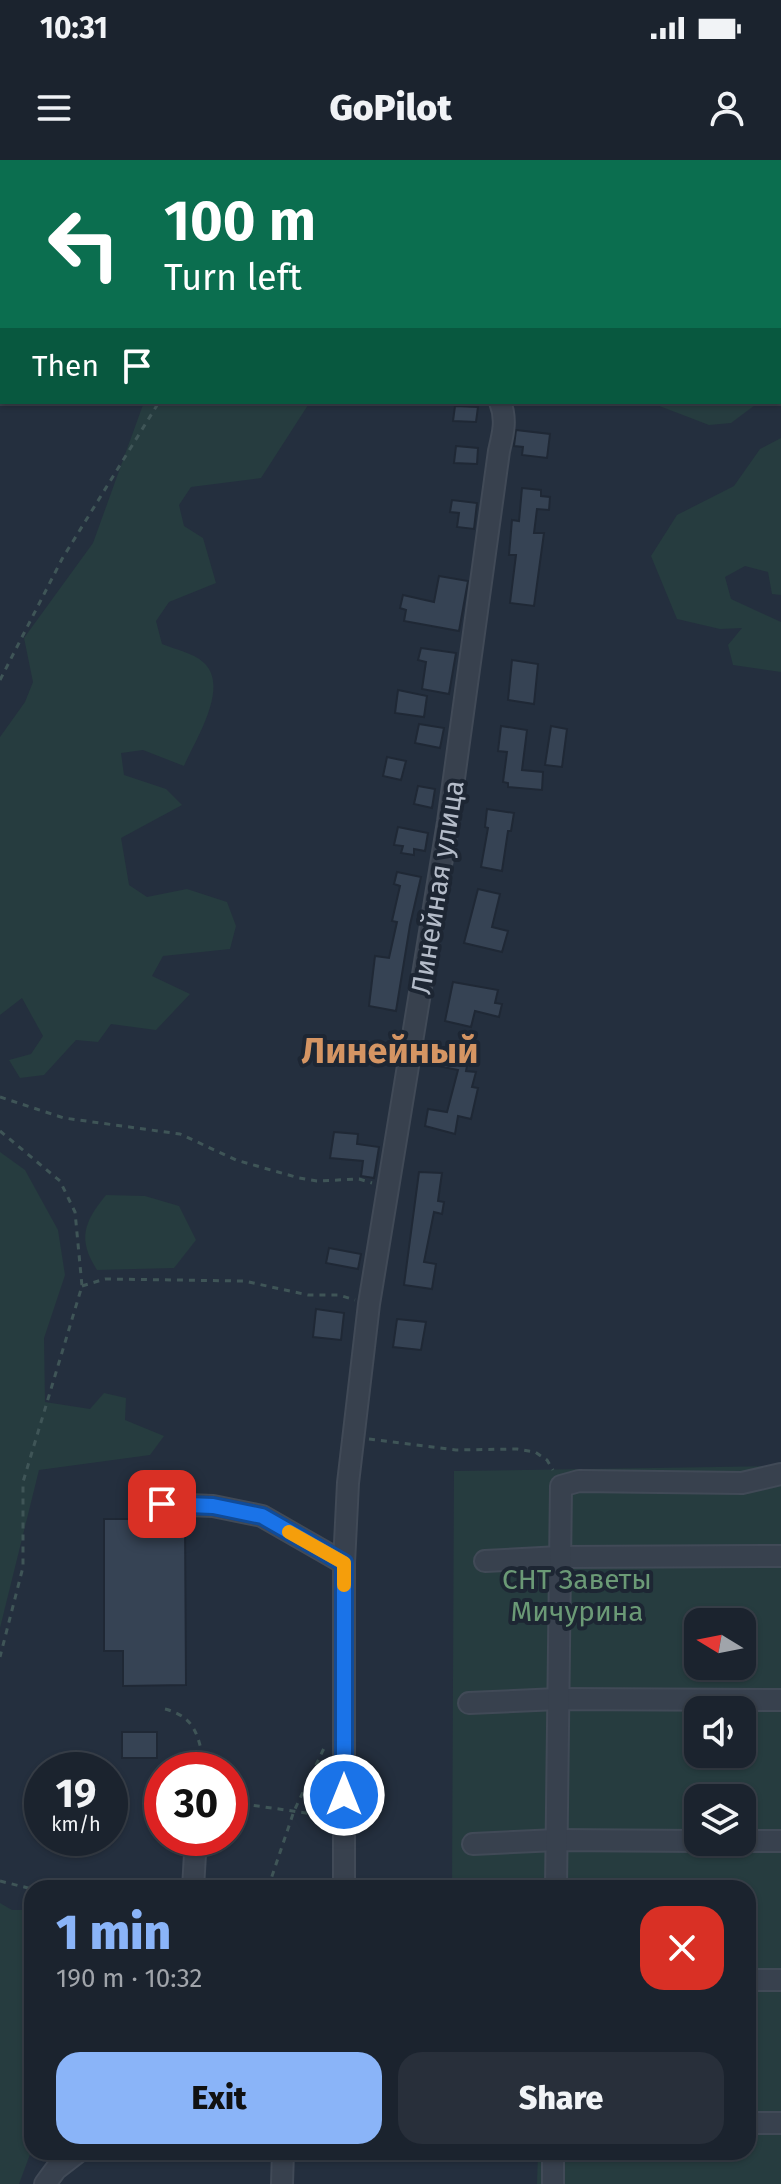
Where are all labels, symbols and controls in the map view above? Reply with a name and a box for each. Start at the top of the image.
text: 10:31 [40,10,108,46]
icon: menu [32,86,76,130]
text: GoPilot [329,86,452,130]
icon: person [705,86,749,130]
text: 100 m [164,188,316,255]
icon: left [32,192,136,296]
text: Turn left [164,256,302,300]
icon: arrive [115,344,159,388]
text: Then [32,348,99,384]
street label: Линейная улица [404,778,471,997]
district label: Линейный [302,1029,478,1073]
pin [128,1470,196,1538]
icon: arrive [140,1482,184,1526]
park label: СНТ Заветы Мичурина [502,1563,652,1628]
north arrow [684,1608,756,1680]
map controls [684,1608,756,1856]
button: sound [684,1696,756,1768]
speed limit sign: 30 [144,1752,248,1856]
position arrow [302,1753,386,1837]
text: 19 [56,1770,96,1818]
button: layers [684,1784,756,1856]
text: km/h [51,1812,101,1836]
text: 1 min [56,1904,171,1962]
button: close [640,1906,724,1990]
text: 190 m · 10:32 [56,1963,202,1994]
button: Exit [56,2052,382,2144]
button: Share [398,2052,724,2144]

